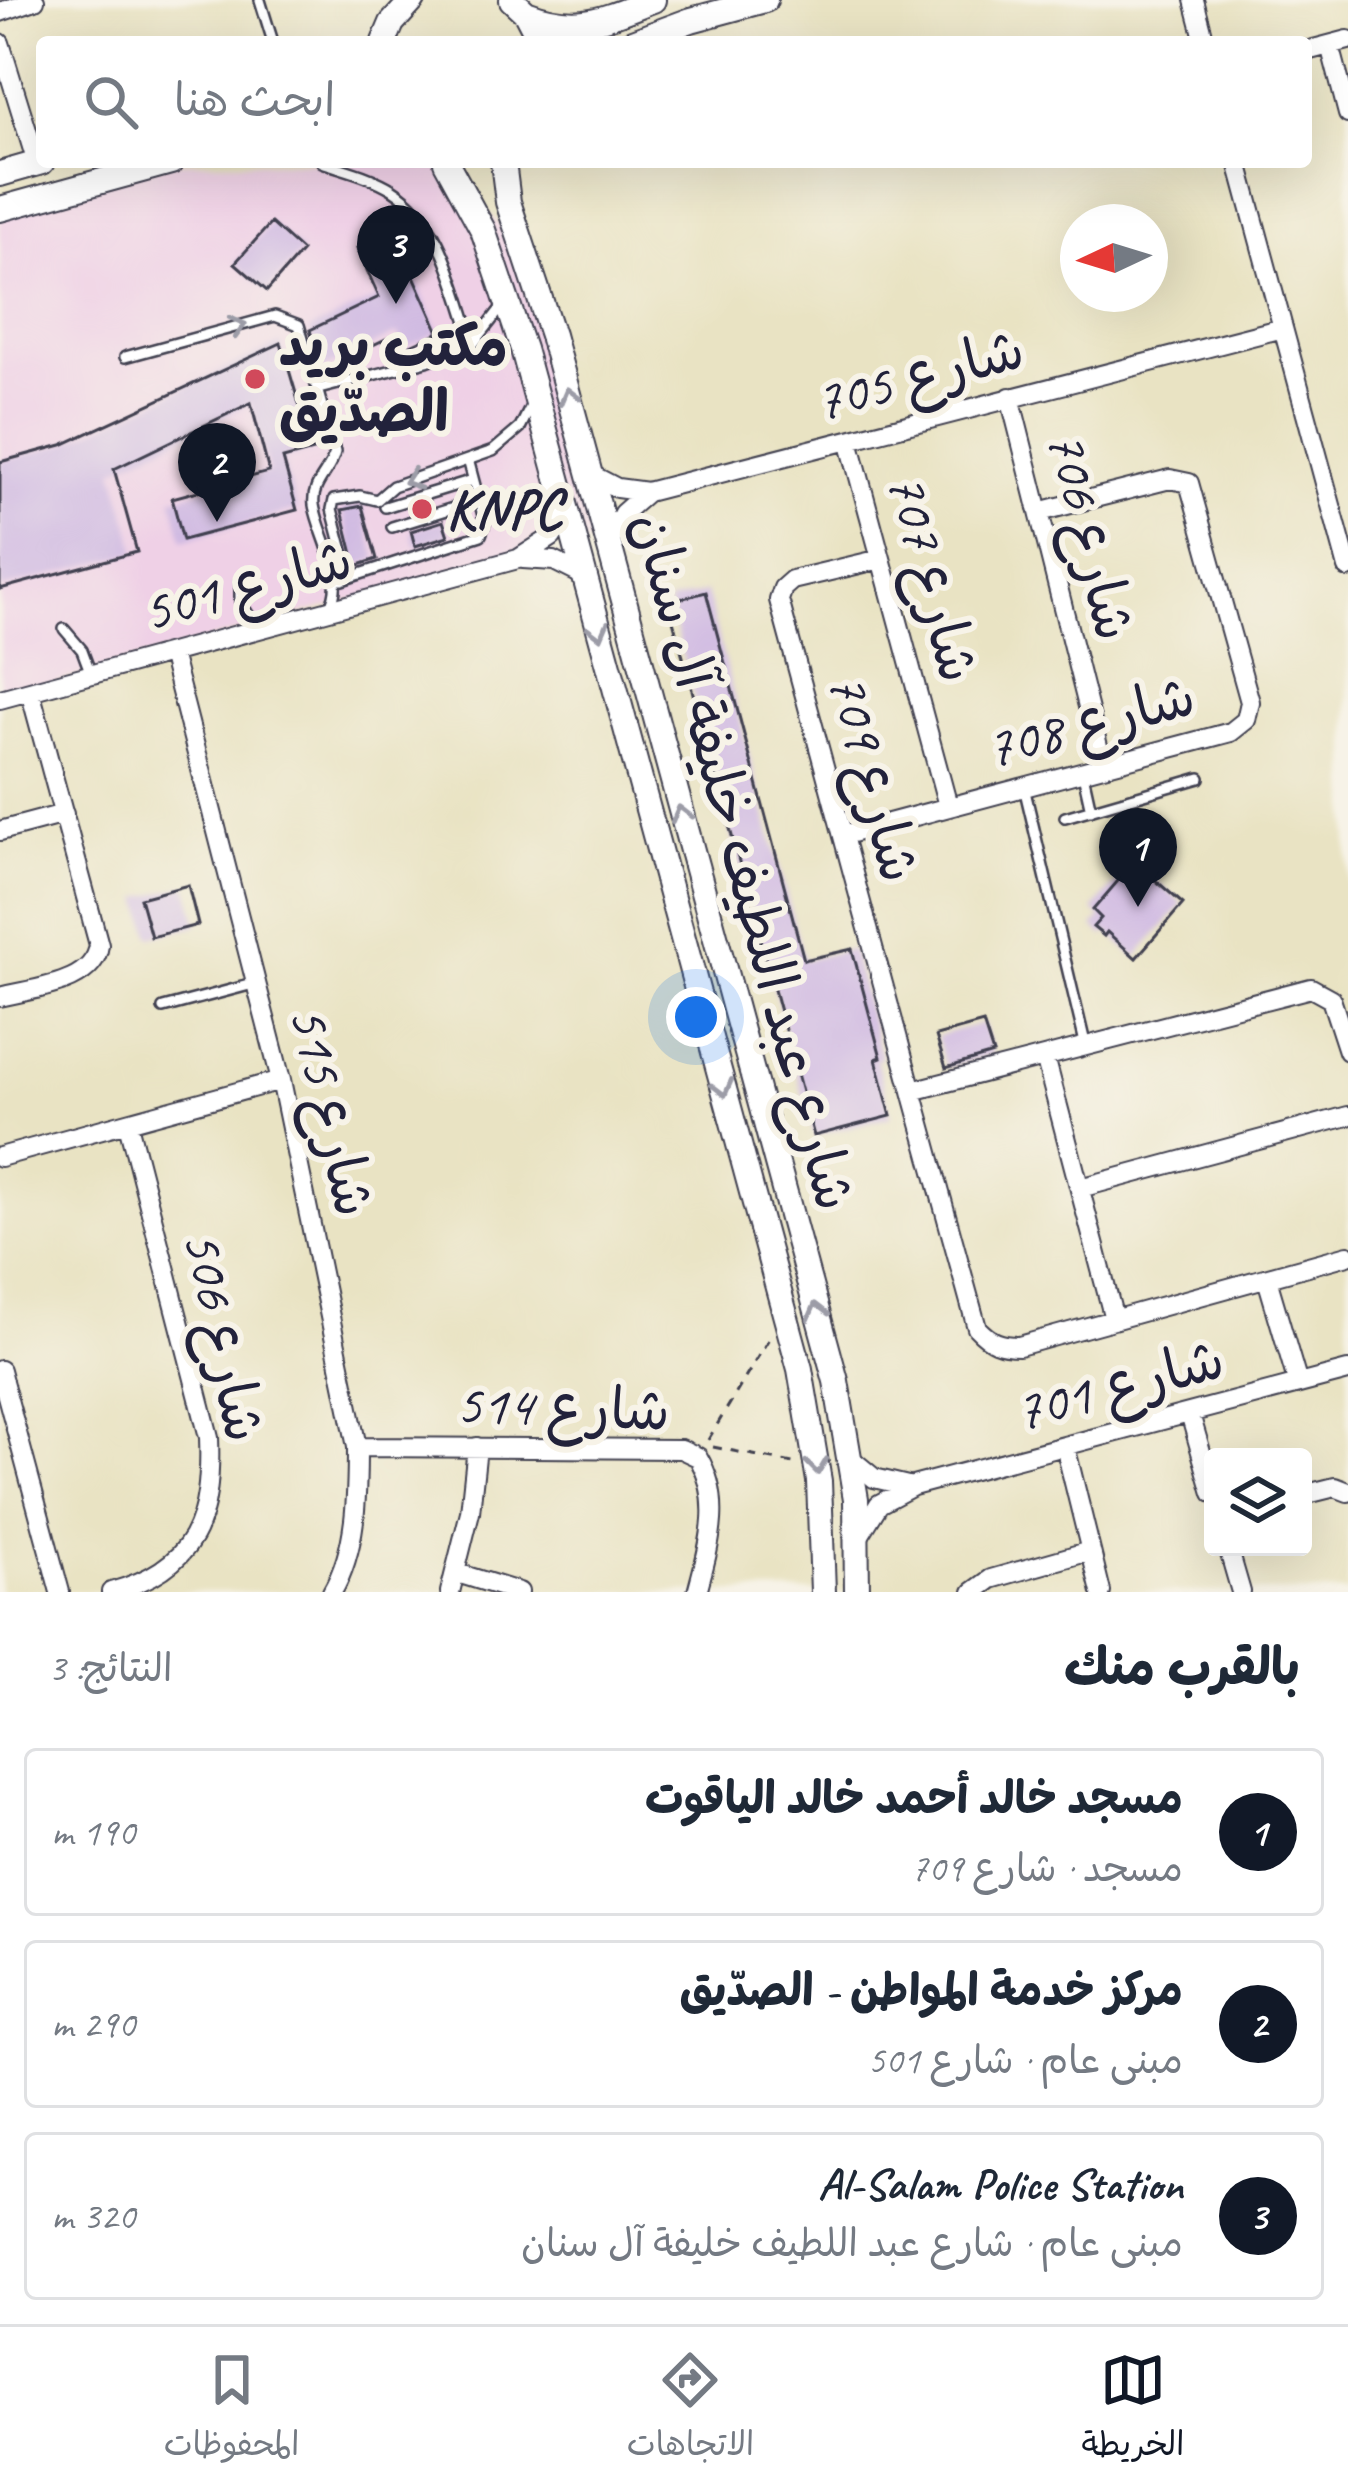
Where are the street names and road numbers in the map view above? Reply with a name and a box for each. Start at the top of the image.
street label: شارع 705 [806,313,1033,441]
street label: شارع 706 [1026,422,1152,649]
street label: شارع 707 [867,464,995,691]
street label: شارع عبد اللطيف خليفة آل سنان [612,504,872,1219]
street label: شارع 501 [134,523,361,651]
street label: شارع 708 [977,660,1204,788]
street label: شارع 709 [808,664,936,891]
street label: شارع 515 [269,999,391,1224]
street label: شارع 506 [163,1224,281,1449]
street label: شارع 701 [1006,1323,1233,1451]
street label: شارع 514 [455,1367,671,1451]

